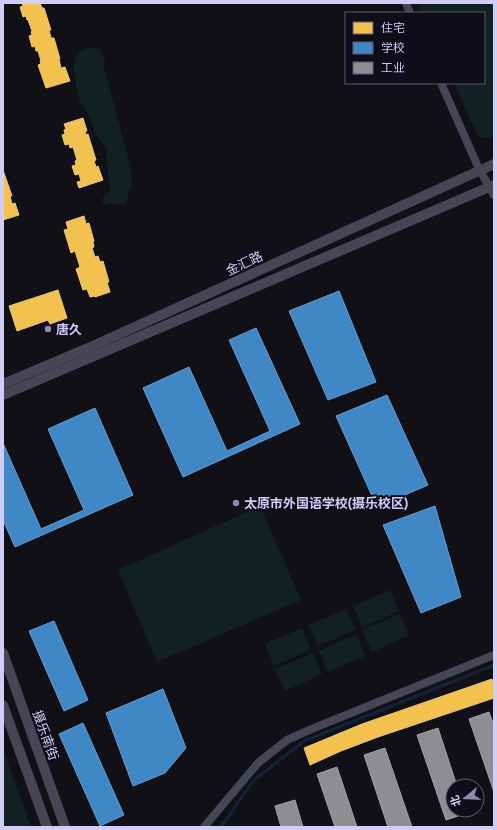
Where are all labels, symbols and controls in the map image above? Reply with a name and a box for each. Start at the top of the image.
legend [345,12,485,84]
text: 住宅 [381,21,405,35]
text: 学校 [381,41,405,55]
text: 工业 [381,61,405,75]
street label: 金汇路 [223,248,265,279]
place label: 唐久 [56,322,82,338]
marker: 唐久 [43,324,53,334]
place label: 太原市外国语学校(摄乐校区) [244,496,408,512]
marker: 太原市外国语学校(摄乐校区) [231,498,241,508]
street label: 摄乐南街 [29,708,61,763]
north arrow [445,778,485,818]
text: 北 [448,794,464,808]

